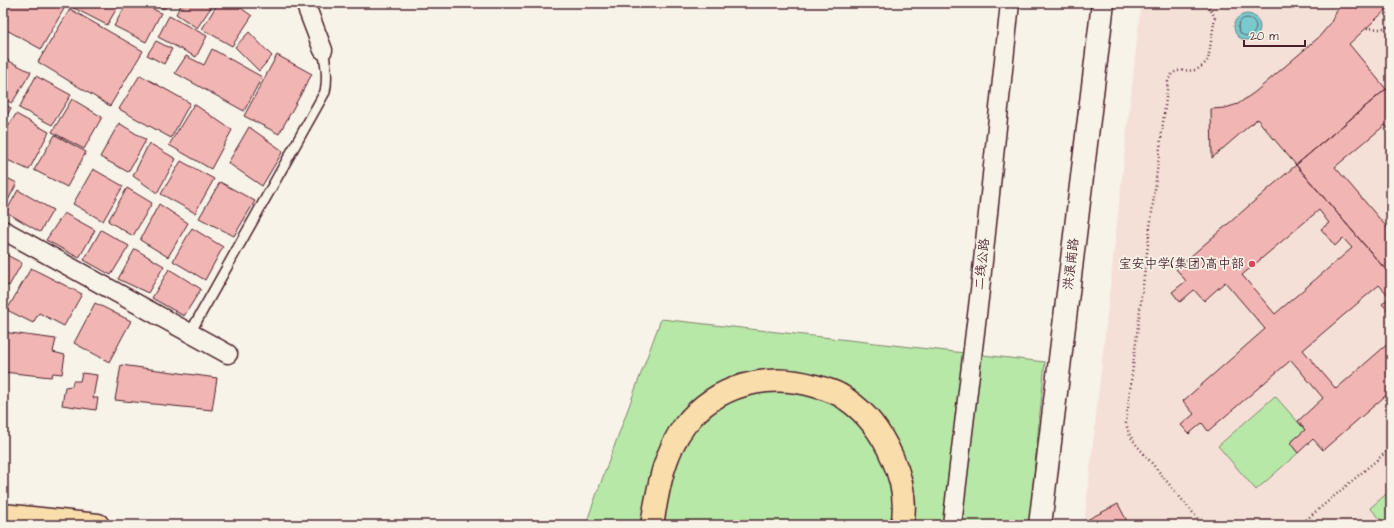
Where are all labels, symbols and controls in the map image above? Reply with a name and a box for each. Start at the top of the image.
scale bar [1244,22,1305,48]
text: 20 m [1250,28,1279,45]
street label: 二线公路 [970,237,994,291]
street label: 洪浪南路 [1059,237,1083,291]
place label: 宝安中学(集团)高中部 [1119,255,1244,273]
marker: 宝安中学(集团)高中部 [1247,259,1257,269]

